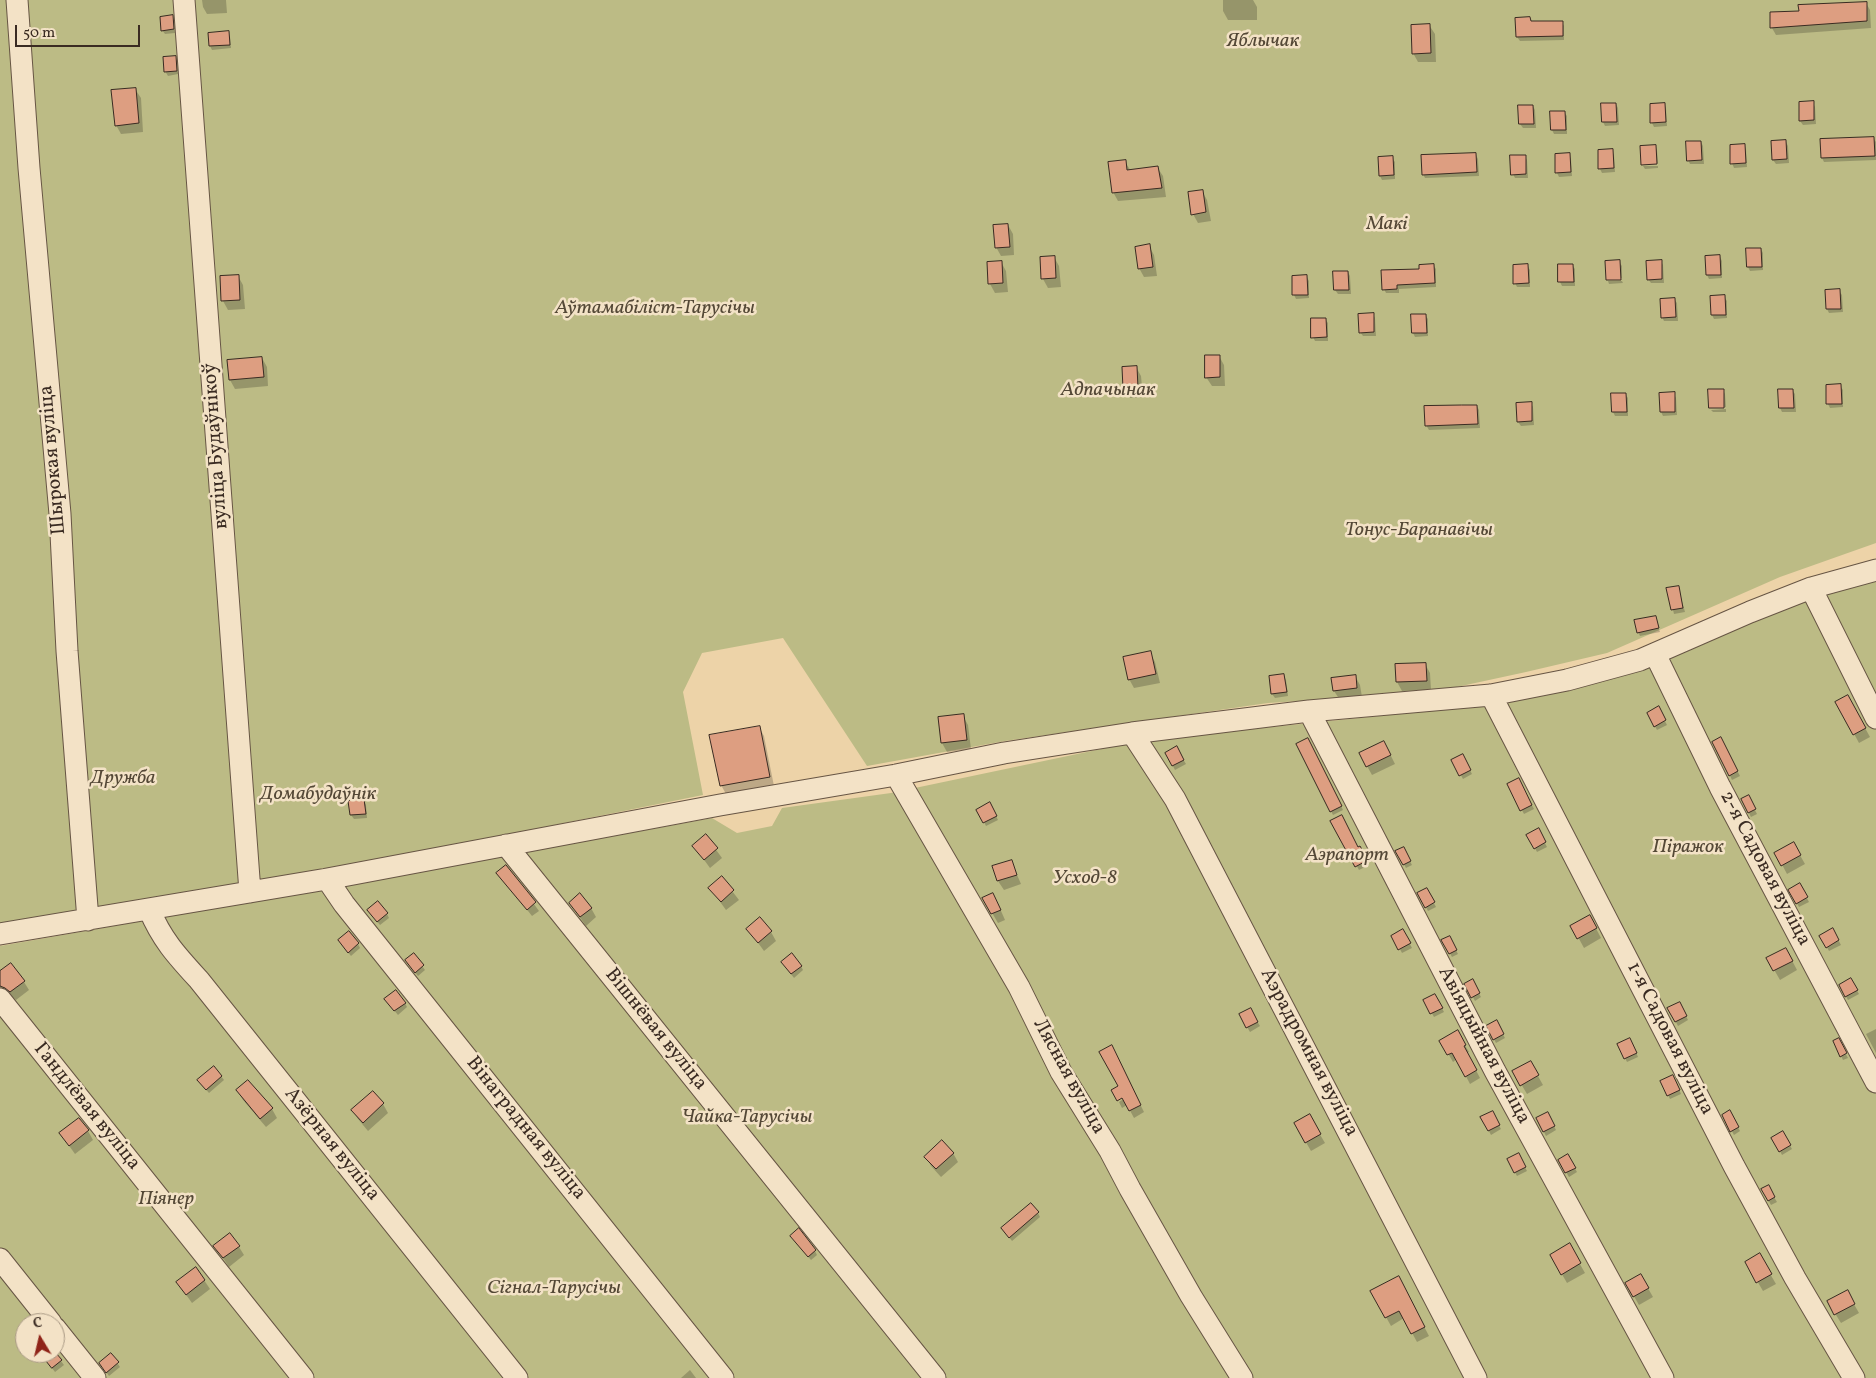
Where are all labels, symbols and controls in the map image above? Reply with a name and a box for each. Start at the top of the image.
scale bar [18,15,142,47]
text: 50 m [23,23,55,44]
park label: Яблычак [1227,30,1299,54]
park label: Макі [1366,213,1408,237]
park label: Аўтамабіліст-Тарусічы [555,297,755,321]
street label: вуліца Будаўнікоў [199,362,235,530]
park label: Адпачынак [1061,379,1155,403]
street label: Шырокая вуліца [35,384,73,536]
park label: Тонус-Баранавічы [1345,519,1493,543]
park label: Дружба [90,767,156,791]
park label: Домабудаўнік [260,783,376,807]
street label: 2-я Садовая вуліца [1713,787,1815,951]
park label: Піражок [1653,836,1723,860]
park label: Аэрапорт [1305,844,1389,868]
park label: Усход-8 [1053,867,1117,891]
street label: 1-я Садовая вуліца [1620,959,1718,1119]
street label: Авіяцыйная вуліца [1431,963,1535,1129]
street label: Вішнёвая вуліца [598,964,712,1096]
street label: Аэрадромная вуліца [1254,965,1362,1141]
street label: Лясная вуліца [1026,1015,1110,1139]
street label: Гандлёвая вуліца [27,1038,145,1176]
street label: Вінаградная вуліца [460,1052,590,1206]
street label: Азёрная вуліца [278,1083,384,1207]
park label: Чайка-Тарусічы [682,1106,812,1130]
park label: Піянер [138,1188,194,1212]
park label: Сігнал-Тарусічы [487,1277,621,1301]
north arrow [15,1313,65,1363]
text: С [32,1314,44,1334]

